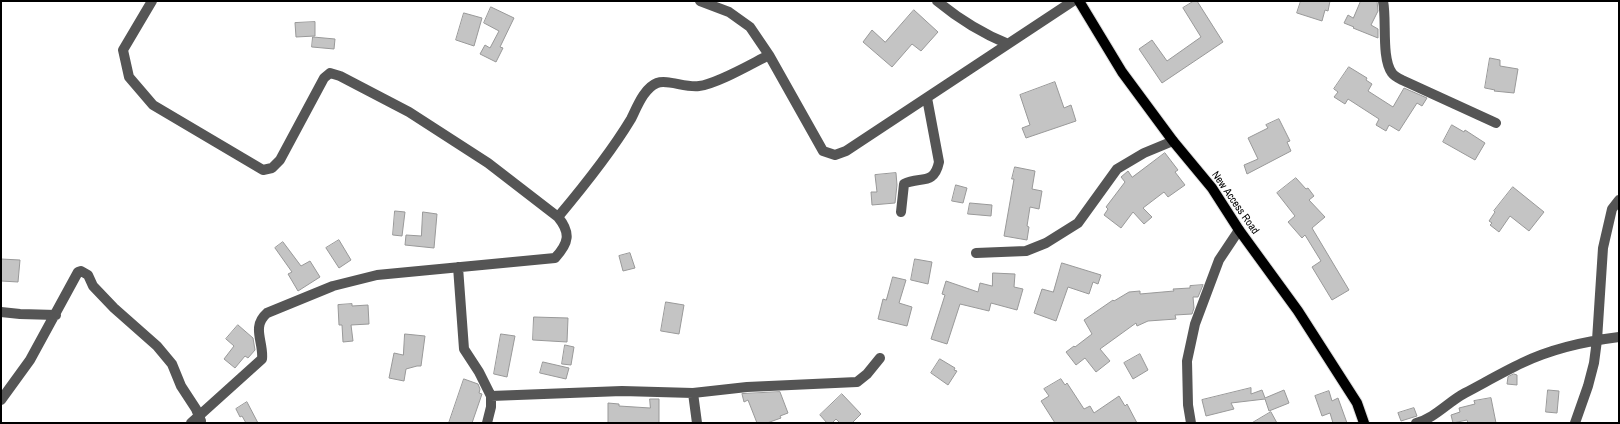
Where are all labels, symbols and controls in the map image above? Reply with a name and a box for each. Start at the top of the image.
street label: New Access Road [1208,169,1262,237]

